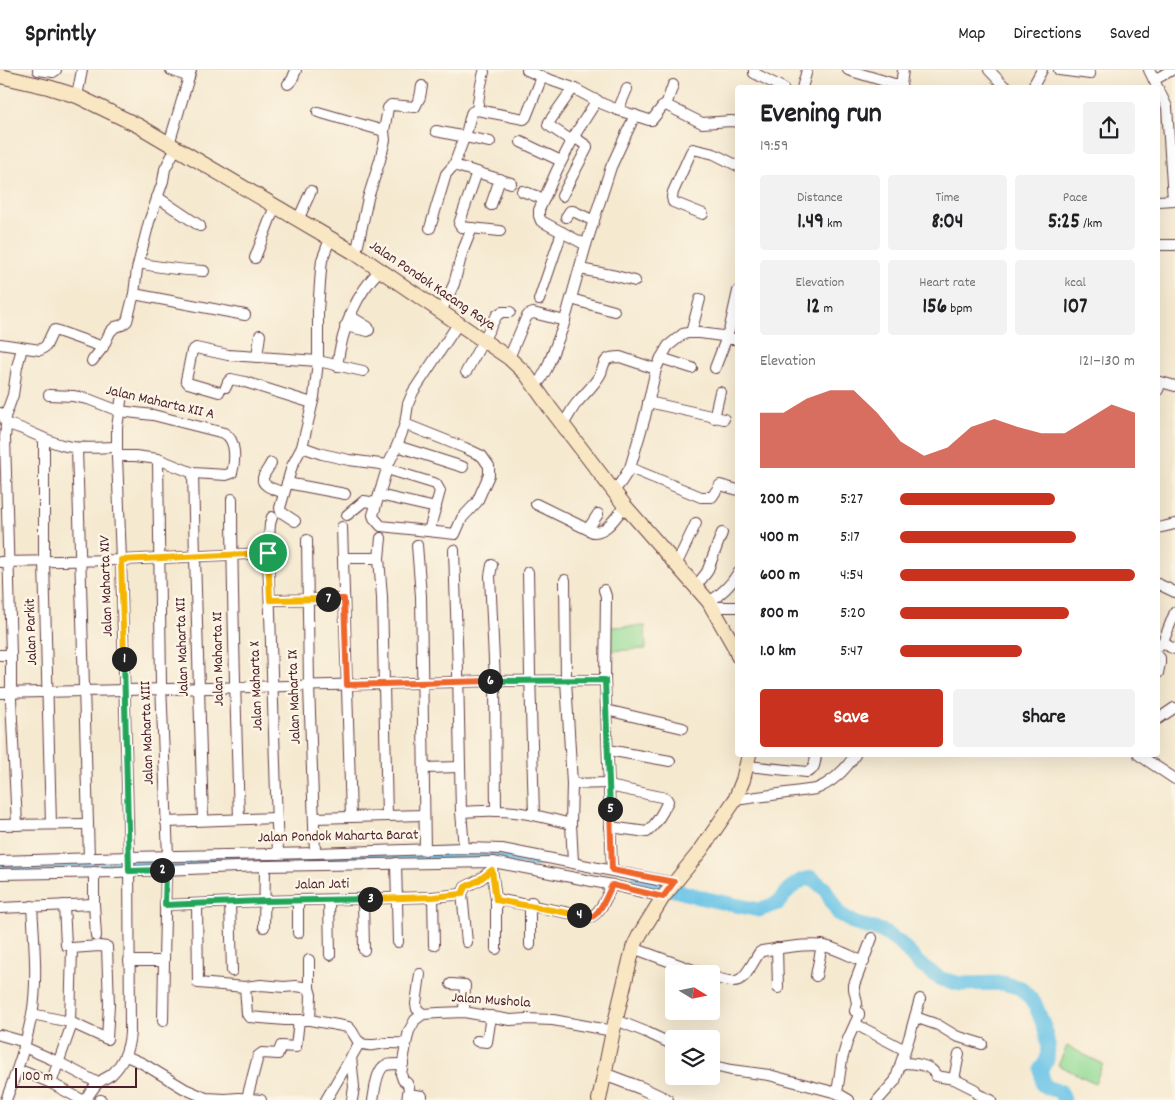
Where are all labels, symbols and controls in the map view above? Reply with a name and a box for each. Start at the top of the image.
text: Sprintly [25,18,95,52]
text: Map [958,22,985,47]
text: Directions [1013,22,1082,47]
text: Saved [1110,22,1150,47]
text: Evening run [760,96,882,136]
button: share [1083,102,1135,154]
text: 19:59 [760,135,788,158]
text: Distance [797,188,843,208]
text: Time [936,188,959,208]
text: Pace [1063,188,1088,208]
text: 1.49 [797,208,824,238]
text: 8:04 [931,208,964,238]
text: 5:25 [1048,208,1080,238]
text: km [824,214,842,234]
text: /km [1080,214,1102,234]
street label: Jalan Pondok Kacang Raya [364,235,501,337]
text: Elevation [795,273,844,293]
text: Heart rate [919,273,976,293]
text: kcal [1065,273,1086,293]
text: 12 [807,293,820,323]
text: 156 [923,293,947,323]
text: 107 [1063,293,1087,323]
text: m [820,299,833,319]
text: bpm [947,299,972,319]
text: Elevation [760,350,816,373]
text: 121–130 m [1079,350,1135,373]
street label: Jalan Maharta XII A [103,380,217,426]
text: 200 m [760,488,799,511]
text: 5:27 [840,488,863,511]
text: 400 m [760,526,799,549]
text: 5:17 [840,526,860,549]
pin [247,532,289,574]
street label: Jalan Maharta XIV [94,534,120,637]
icon: arrive [254,539,282,567]
text: 600 m [760,564,800,587]
text: 4:54 [840,564,863,587]
pin: 7 [316,586,340,612]
text: 7 [326,589,331,609]
street label: Jalan Maharta XII [170,597,196,697]
street label: Jalan Parkit [20,598,44,666]
text: 800 m [760,602,799,625]
text: 5:20 [840,602,866,625]
street label: Jalan Maharta XI [207,611,231,707]
text: 1.0 km [760,640,796,663]
text: 5:47 [840,640,863,663]
street label: Jalan Maharta X [244,641,270,731]
pin: 1 [112,646,136,672]
text: 1 [123,649,126,669]
street label: Jalan Maharta IX [282,649,308,745]
pin: 6 [478,668,502,694]
text: 6 [487,671,494,691]
street label: Jalan Maharta XIII [135,680,161,785]
button: Save [760,689,943,747]
button: Share [953,689,1135,747]
pin: 5 [598,796,622,822]
text: 5 [607,799,614,819]
street label: Jalan Pondok Maharta Barat [257,825,419,849]
pin: 2 [150,858,174,882]
text: 2 [159,860,166,880]
street label: Jalan Jati [295,874,350,896]
pin: 3 [358,886,382,912]
text: 3 [367,889,374,909]
pin: 4 [566,902,592,928]
text: 4 [577,905,582,925]
north arrow [665,965,720,1020]
map controls [665,965,720,1085]
street label: Jalan Mushola [451,987,532,1015]
button: layers [665,1030,720,1085]
scale bar [15,1065,138,1088]
text: 100 m [22,1067,53,1087]

